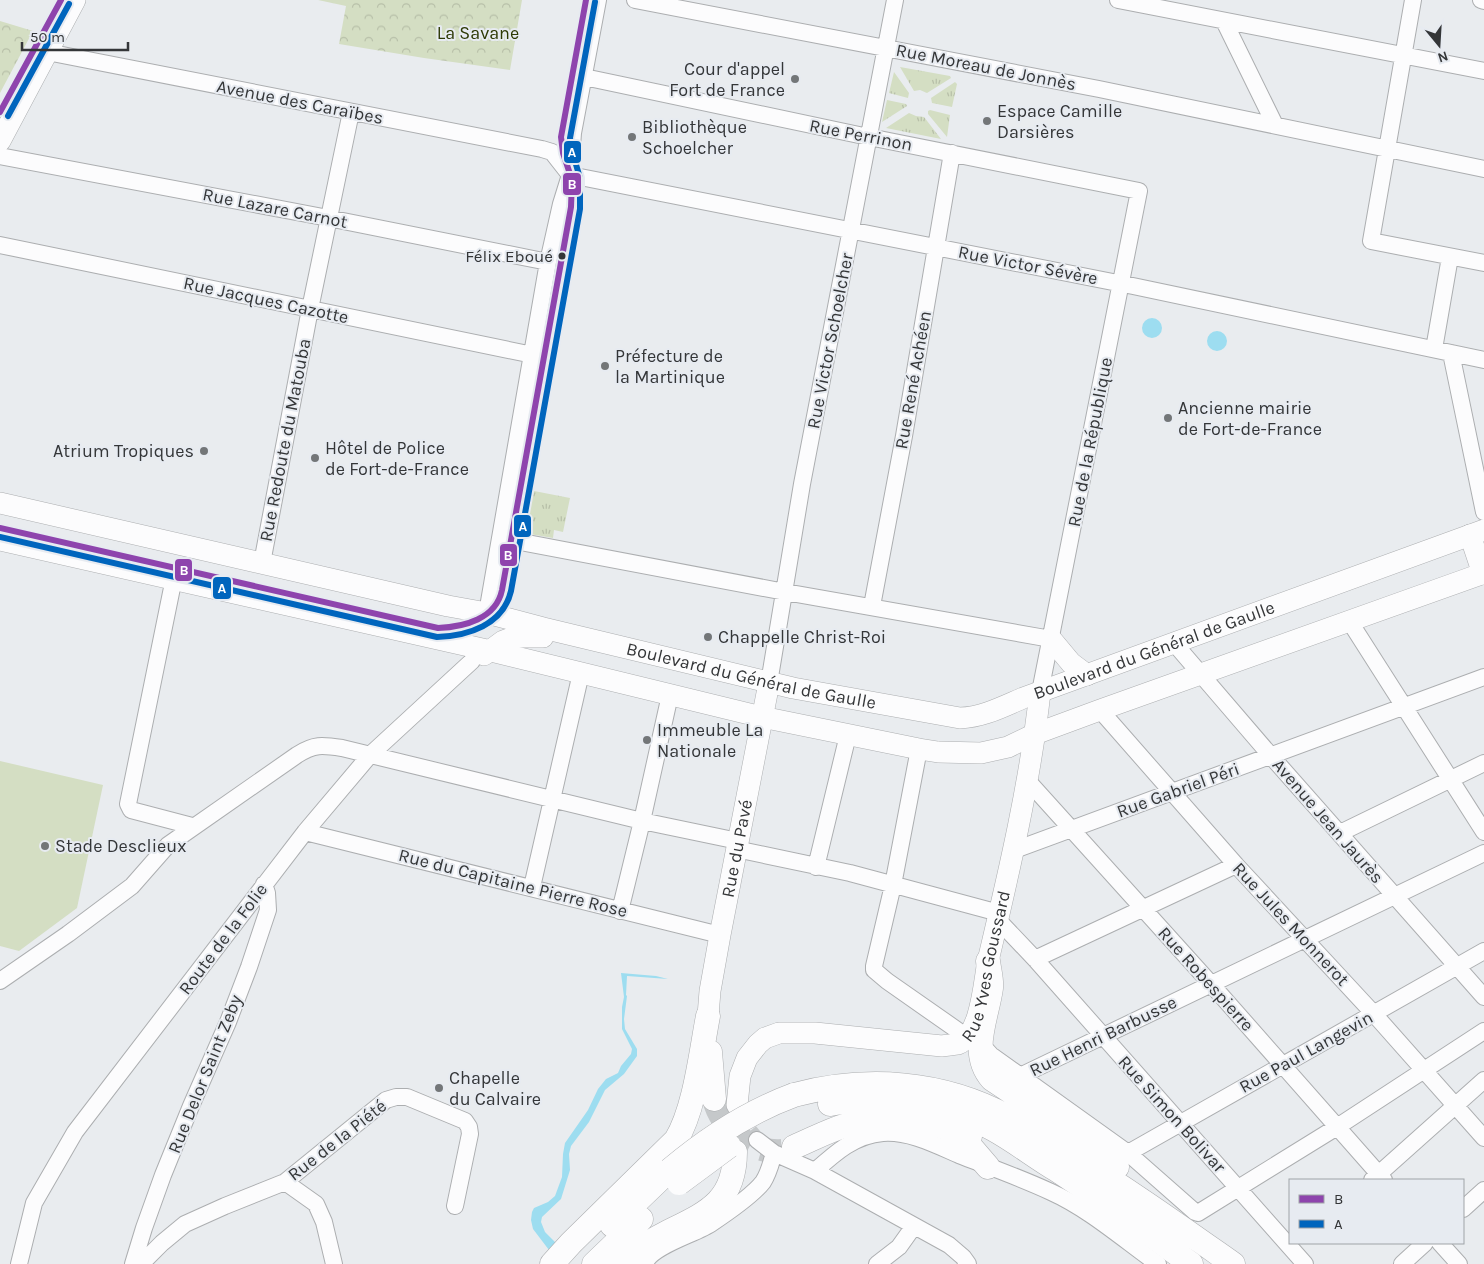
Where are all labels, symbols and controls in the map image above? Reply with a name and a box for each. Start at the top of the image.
scale bar [22,20,129,52]
north arrow [1414,20,1464,70]
park label: La Savane [437,22,519,44]
text: 50 m [30,28,65,46]
street label: Rue Moreau de Jonnès [894,39,1078,95]
text: N [1435,47,1450,67]
place label: Cour d'appel Fort de France [669,58,785,101]
marker: Cour d'appel Fort de France [789,73,801,85]
street label: Avenue des Caraïbes [215,75,385,129]
place label: Espace Camille Darsières [997,100,1122,143]
street label: Rue Perrinon [808,114,914,156]
marker: Espace Camille Darsières [981,115,993,127]
place label: Bibliothèque Schoelcher [642,116,747,159]
marker: Bibliothèque Schoelcher [626,131,638,143]
line badge: A [563,140,582,164]
text: A [568,144,577,161]
line badge: B [562,172,582,196]
text: B [567,176,577,193]
street label: Rue Lazare Carnot [201,183,350,233]
street label: Rue Victor Sévère [956,241,1100,289]
place label: Félix Eboué [465,246,553,266]
marker: Félix Eboué [557,251,567,261]
street label: Rue Victor Schoelcher [802,251,858,431]
street label: Rue Jacques Cazotte [181,272,351,328]
street label: Rue René Achéen [890,309,936,451]
street label: Rue Redoute du Matouba [255,337,315,543]
place label: Préfecture de la Martinique [615,345,725,388]
street label: Rue de la République [1063,355,1117,529]
marker: Préfecture de la Martinique [599,360,611,372]
place label: Ancienne mairie de Fort-de-France [1178,397,1322,440]
marker: Ancienne mairie de Fort-de-France [1162,412,1174,424]
place label: Hôtel de Police de Fort-de-France [325,437,469,480]
place label: Atrium Tropiques [53,440,194,462]
marker: Atrium Tropiques [198,445,210,457]
marker: Hôtel de Police de Fort-de-France [309,452,321,464]
line badge: A [513,514,532,538]
text: A [519,518,528,535]
line badge: B [499,543,518,567]
text: B [503,547,513,564]
line badge: B [174,558,193,582]
text: B [179,562,189,579]
line badge: A [212,576,232,600]
text: A [218,580,227,597]
street label: Boulevard du Général de Gaulle [1030,596,1278,704]
place label: Chappelle Christ-Roi [718,626,886,648]
marker: Chappelle Christ-Roi [702,631,714,643]
street label: Boulevard du Général de Gaulle [624,637,878,714]
place label: Immeuble La Nationale [657,719,763,762]
marker: Immeuble La Nationale [641,734,653,746]
street label: Avenue Jean Jaurès [1268,754,1388,888]
street label: Rue Gabriel Péri [1114,758,1242,822]
street label: Rue du Pavé [717,798,757,900]
place label: Stade Desclieux [55,835,186,857]
marker: Stade Desclieux [39,840,51,852]
street label: Rue du Capitaine Pierre Rose [396,844,630,922]
street label: Rue Jules Monnerot [1228,858,1354,990]
street label: Route de la Folie [174,879,272,999]
street label: Rue Yves Goussard [956,888,1015,1046]
street label: Rue Robespierre [1153,922,1259,1036]
street label: Rue Delor Saint Zeby [163,991,247,1157]
street label: Rue Henri Barbusse [1026,991,1180,1081]
street label: Rue Paul Langevin [1235,1006,1377,1098]
street label: Rue Simon Bolivar [1114,1051,1231,1178]
place label: Chapelle du Calvaire [449,1067,541,1110]
marker: Chapelle du Calvaire [433,1082,445,1094]
street label: Rue de la Piété [283,1095,391,1185]
legend [1289,1179,1464,1244]
text: B [1334,1190,1343,1208]
text: A [1334,1215,1343,1233]

